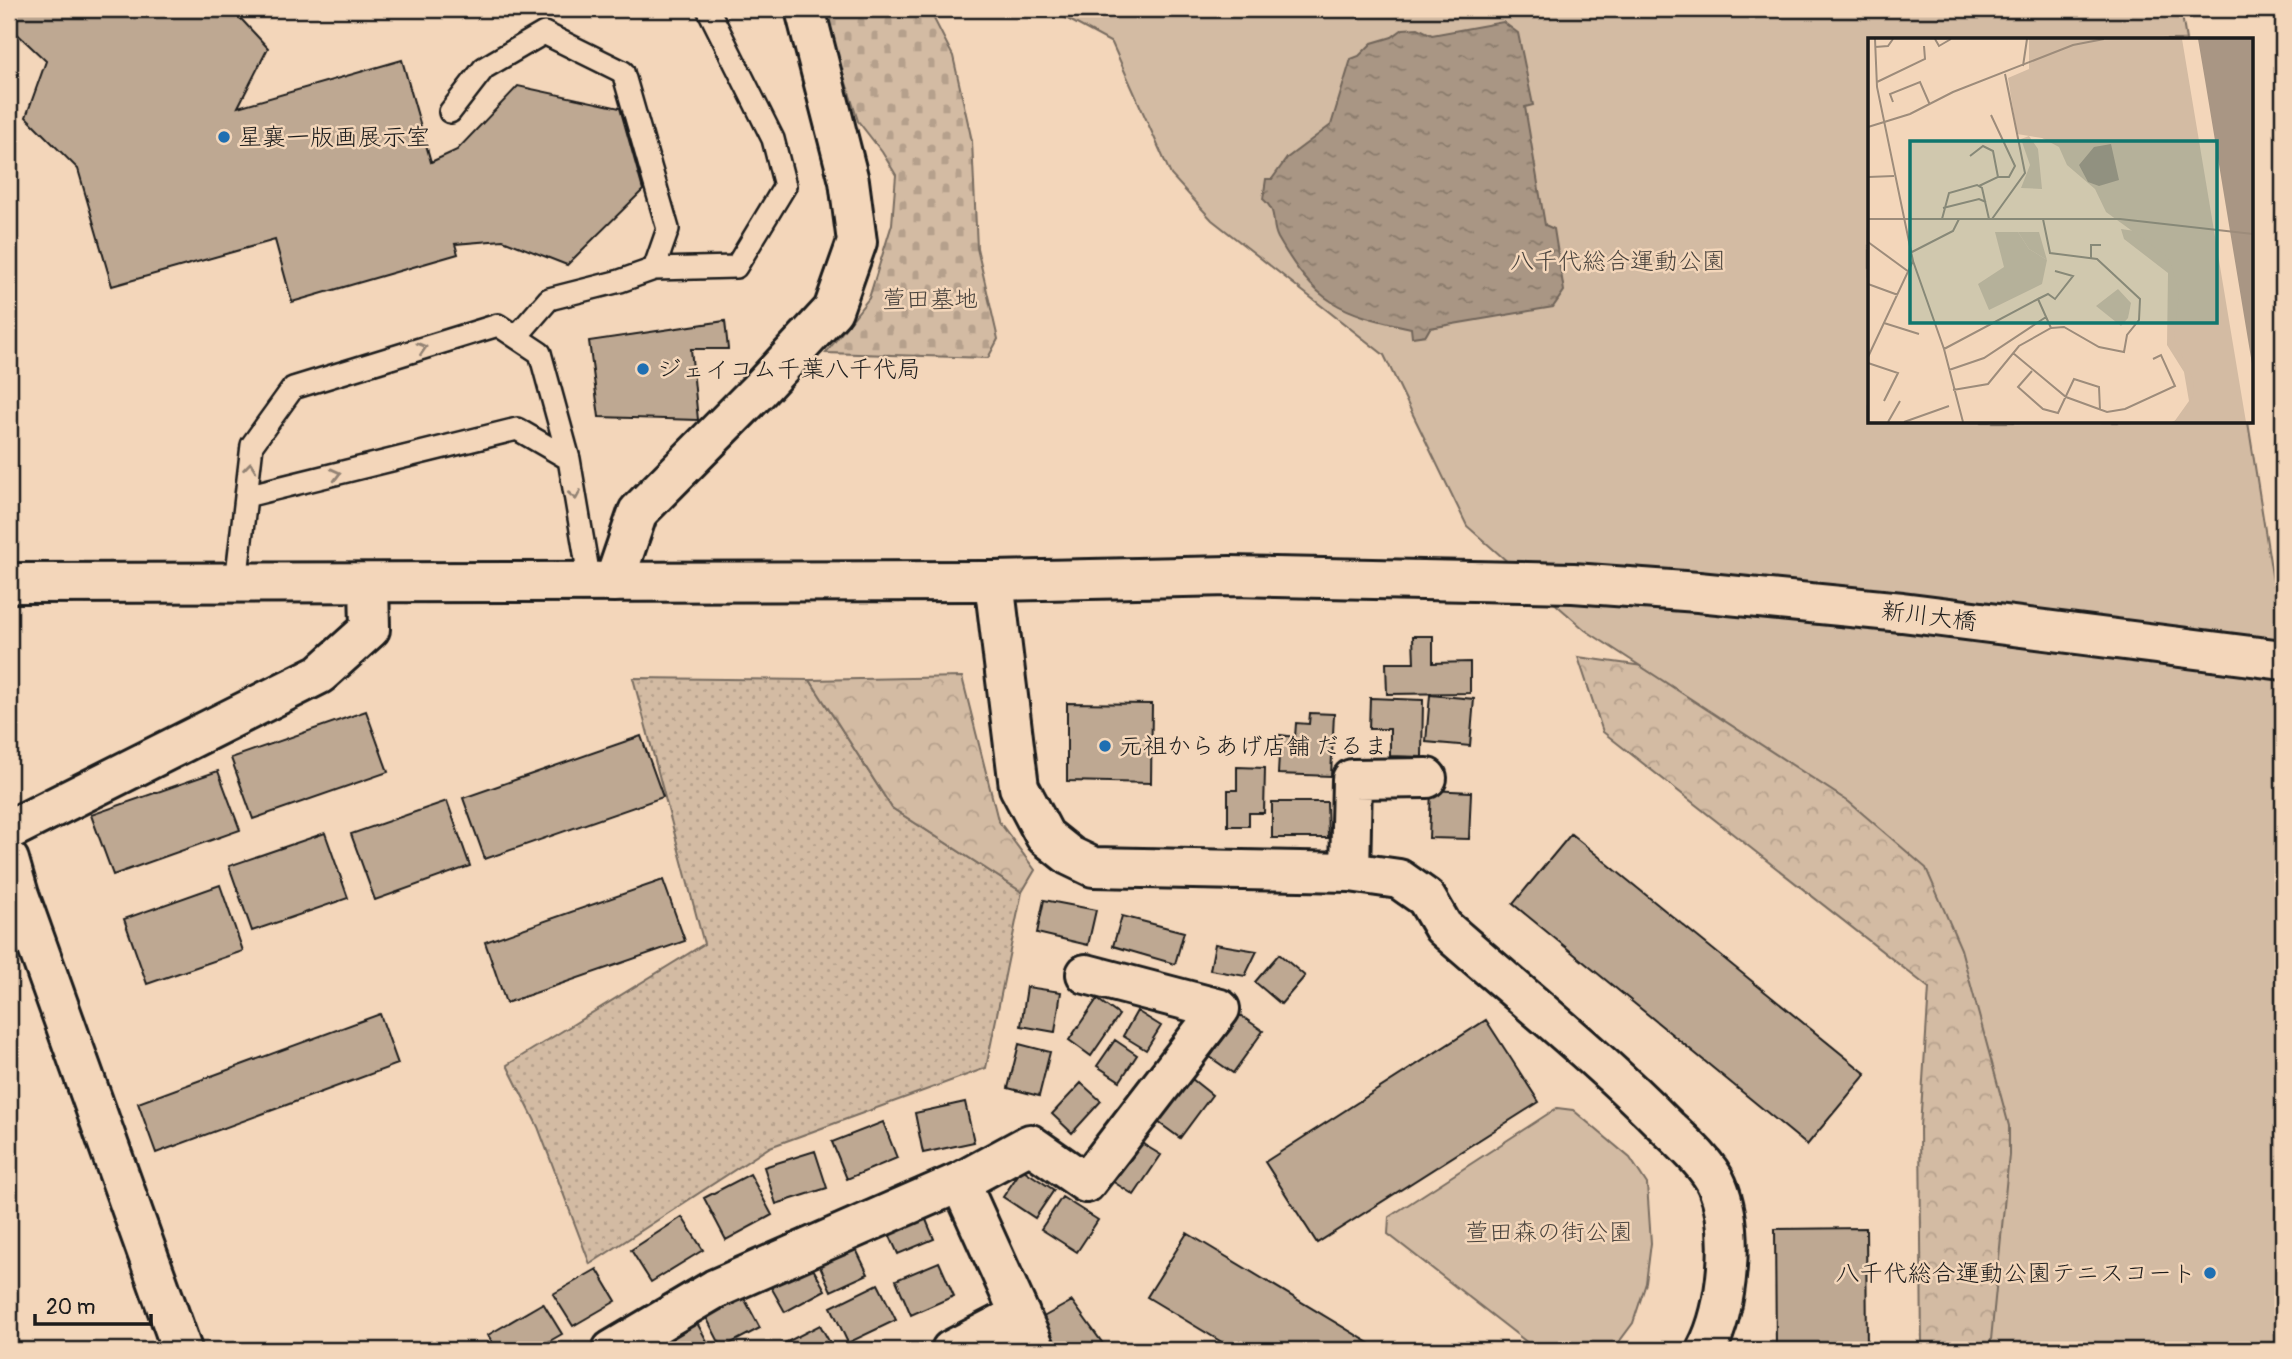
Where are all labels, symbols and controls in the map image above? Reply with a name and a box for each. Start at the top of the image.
inset map [1868,38,2254,424]
place label: 星襄一版画展示室 [238,123,430,152]
marker: 星襄一版画展示室 [216,129,232,145]
park label: 八千代総合運動公園 [1510,247,1726,276]
park label: 萱田墓地 [882,285,978,314]
one-way arrow [416,342,428,357]
place label: ジェイコム千葉八千代局 [657,355,921,384]
marker: ジェイコム千葉八千代局 [635,361,651,377]
one-way arrow [242,461,257,473]
one-way arrow [330,468,342,482]
one-way arrow [567,489,582,501]
street label: 新川大橋 [1880,596,1978,637]
place label: 元祖からあげ店舗 だるま [1119,732,1388,761]
marker: 元祖からあげ店舗 だるま [1097,738,1113,754]
park label: 萱田森の街公園 [1465,1218,1633,1247]
place label: 八千代総合運動公園テニスコート [1836,1259,2196,1288]
marker: 八千代総合運動公園テニスコート [2202,1265,2218,1281]
scale bar [35,1282,150,1326]
text: 20 m [46,1294,95,1321]

